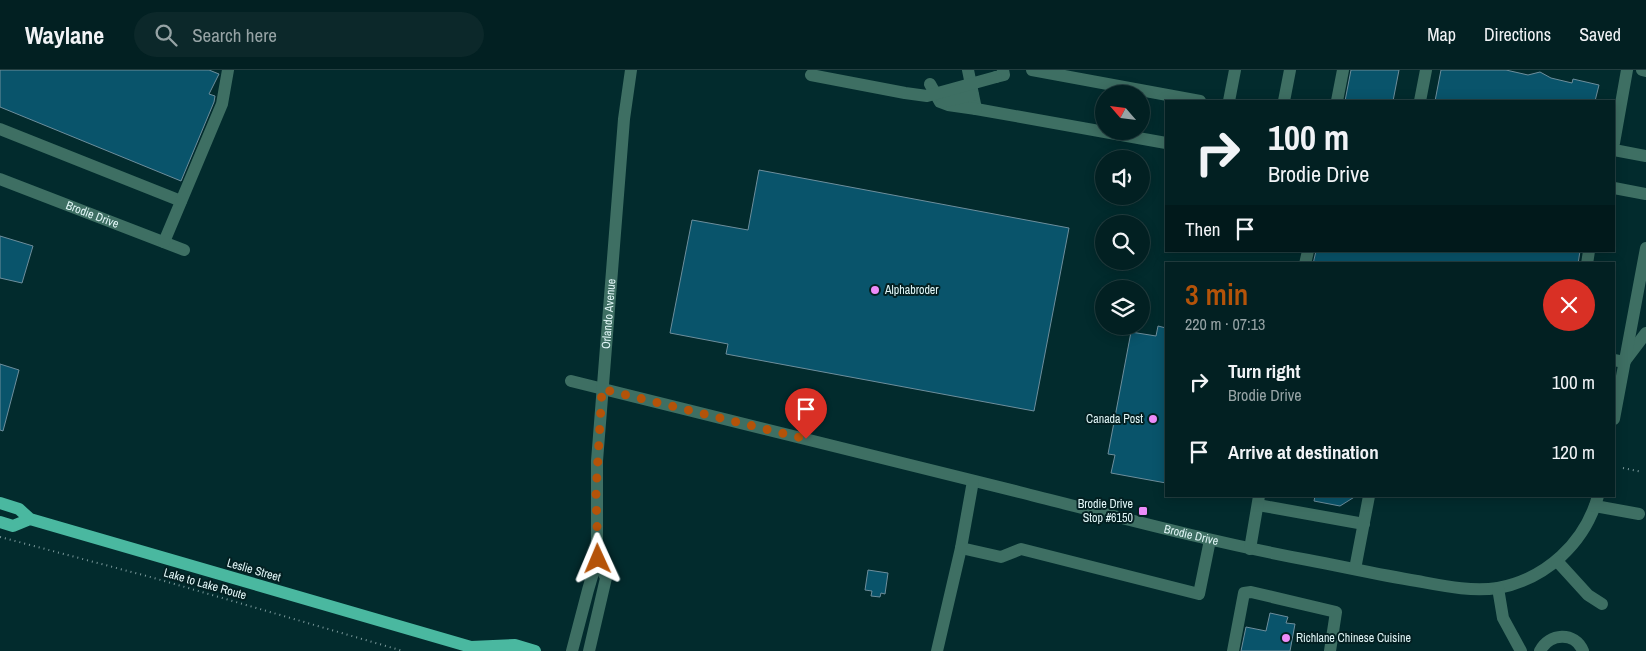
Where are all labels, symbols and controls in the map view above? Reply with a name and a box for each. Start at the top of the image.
search box [134,12,484,57]
text: Waylane [25,19,104,51]
icon: search [152,21,180,49]
text: Search here [192,22,277,48]
text: Map [1427,22,1456,47]
text: Directions [1484,22,1551,47]
text: Saved [1579,22,1621,47]
north arrow [1095,85,1150,140]
map controls [1095,85,1150,335]
text: 100 m [1268,114,1349,161]
icon: right [1185,120,1250,185]
button: sound [1095,150,1150,205]
text: Brodie Drive [1268,159,1369,189]
street label: Brodie Drive [64,197,121,232]
button: search [1095,215,1150,270]
icon: arrive [1231,215,1259,243]
text: Then [1185,216,1221,242]
text: 3 min [1185,274,1248,314]
street label: Orlando Avenue [598,278,619,350]
button: close [1543,279,1595,331]
button: layers [1095,280,1150,335]
place label: Alphabroder [884,282,939,298]
marker: Alphabroder [869,284,881,296]
text: 220 m · 07:13 [1185,313,1265,335]
text: Turn right [1228,358,1300,384]
icon: right [1185,368,1213,396]
text: 100 m [1552,369,1595,395]
text: Brodie Drive [1228,384,1302,406]
pin [785,388,827,439]
icon: arrive [792,395,820,423]
place label: Canada Post [1086,411,1143,427]
marker: Canada Post [1147,413,1159,425]
icon: arrive [1185,438,1213,466]
text: Arrive at destination [1228,439,1379,465]
text: 120 m [1552,439,1595,465]
place label: Brodie Drive Stop #6150 [1078,496,1133,526]
marker: Brodie Drive Stop #6150 [1137,505,1149,517]
street label: Brodie Drive [1162,521,1220,549]
position arrow [571,532,623,584]
street label: Leslie Street [225,555,283,585]
street label: Lake to Lake Route [162,565,248,603]
place label: Richlane Chinese Cuisine [1296,630,1411,646]
marker: Richlane Chinese Cuisine [1280,632,1292,644]

